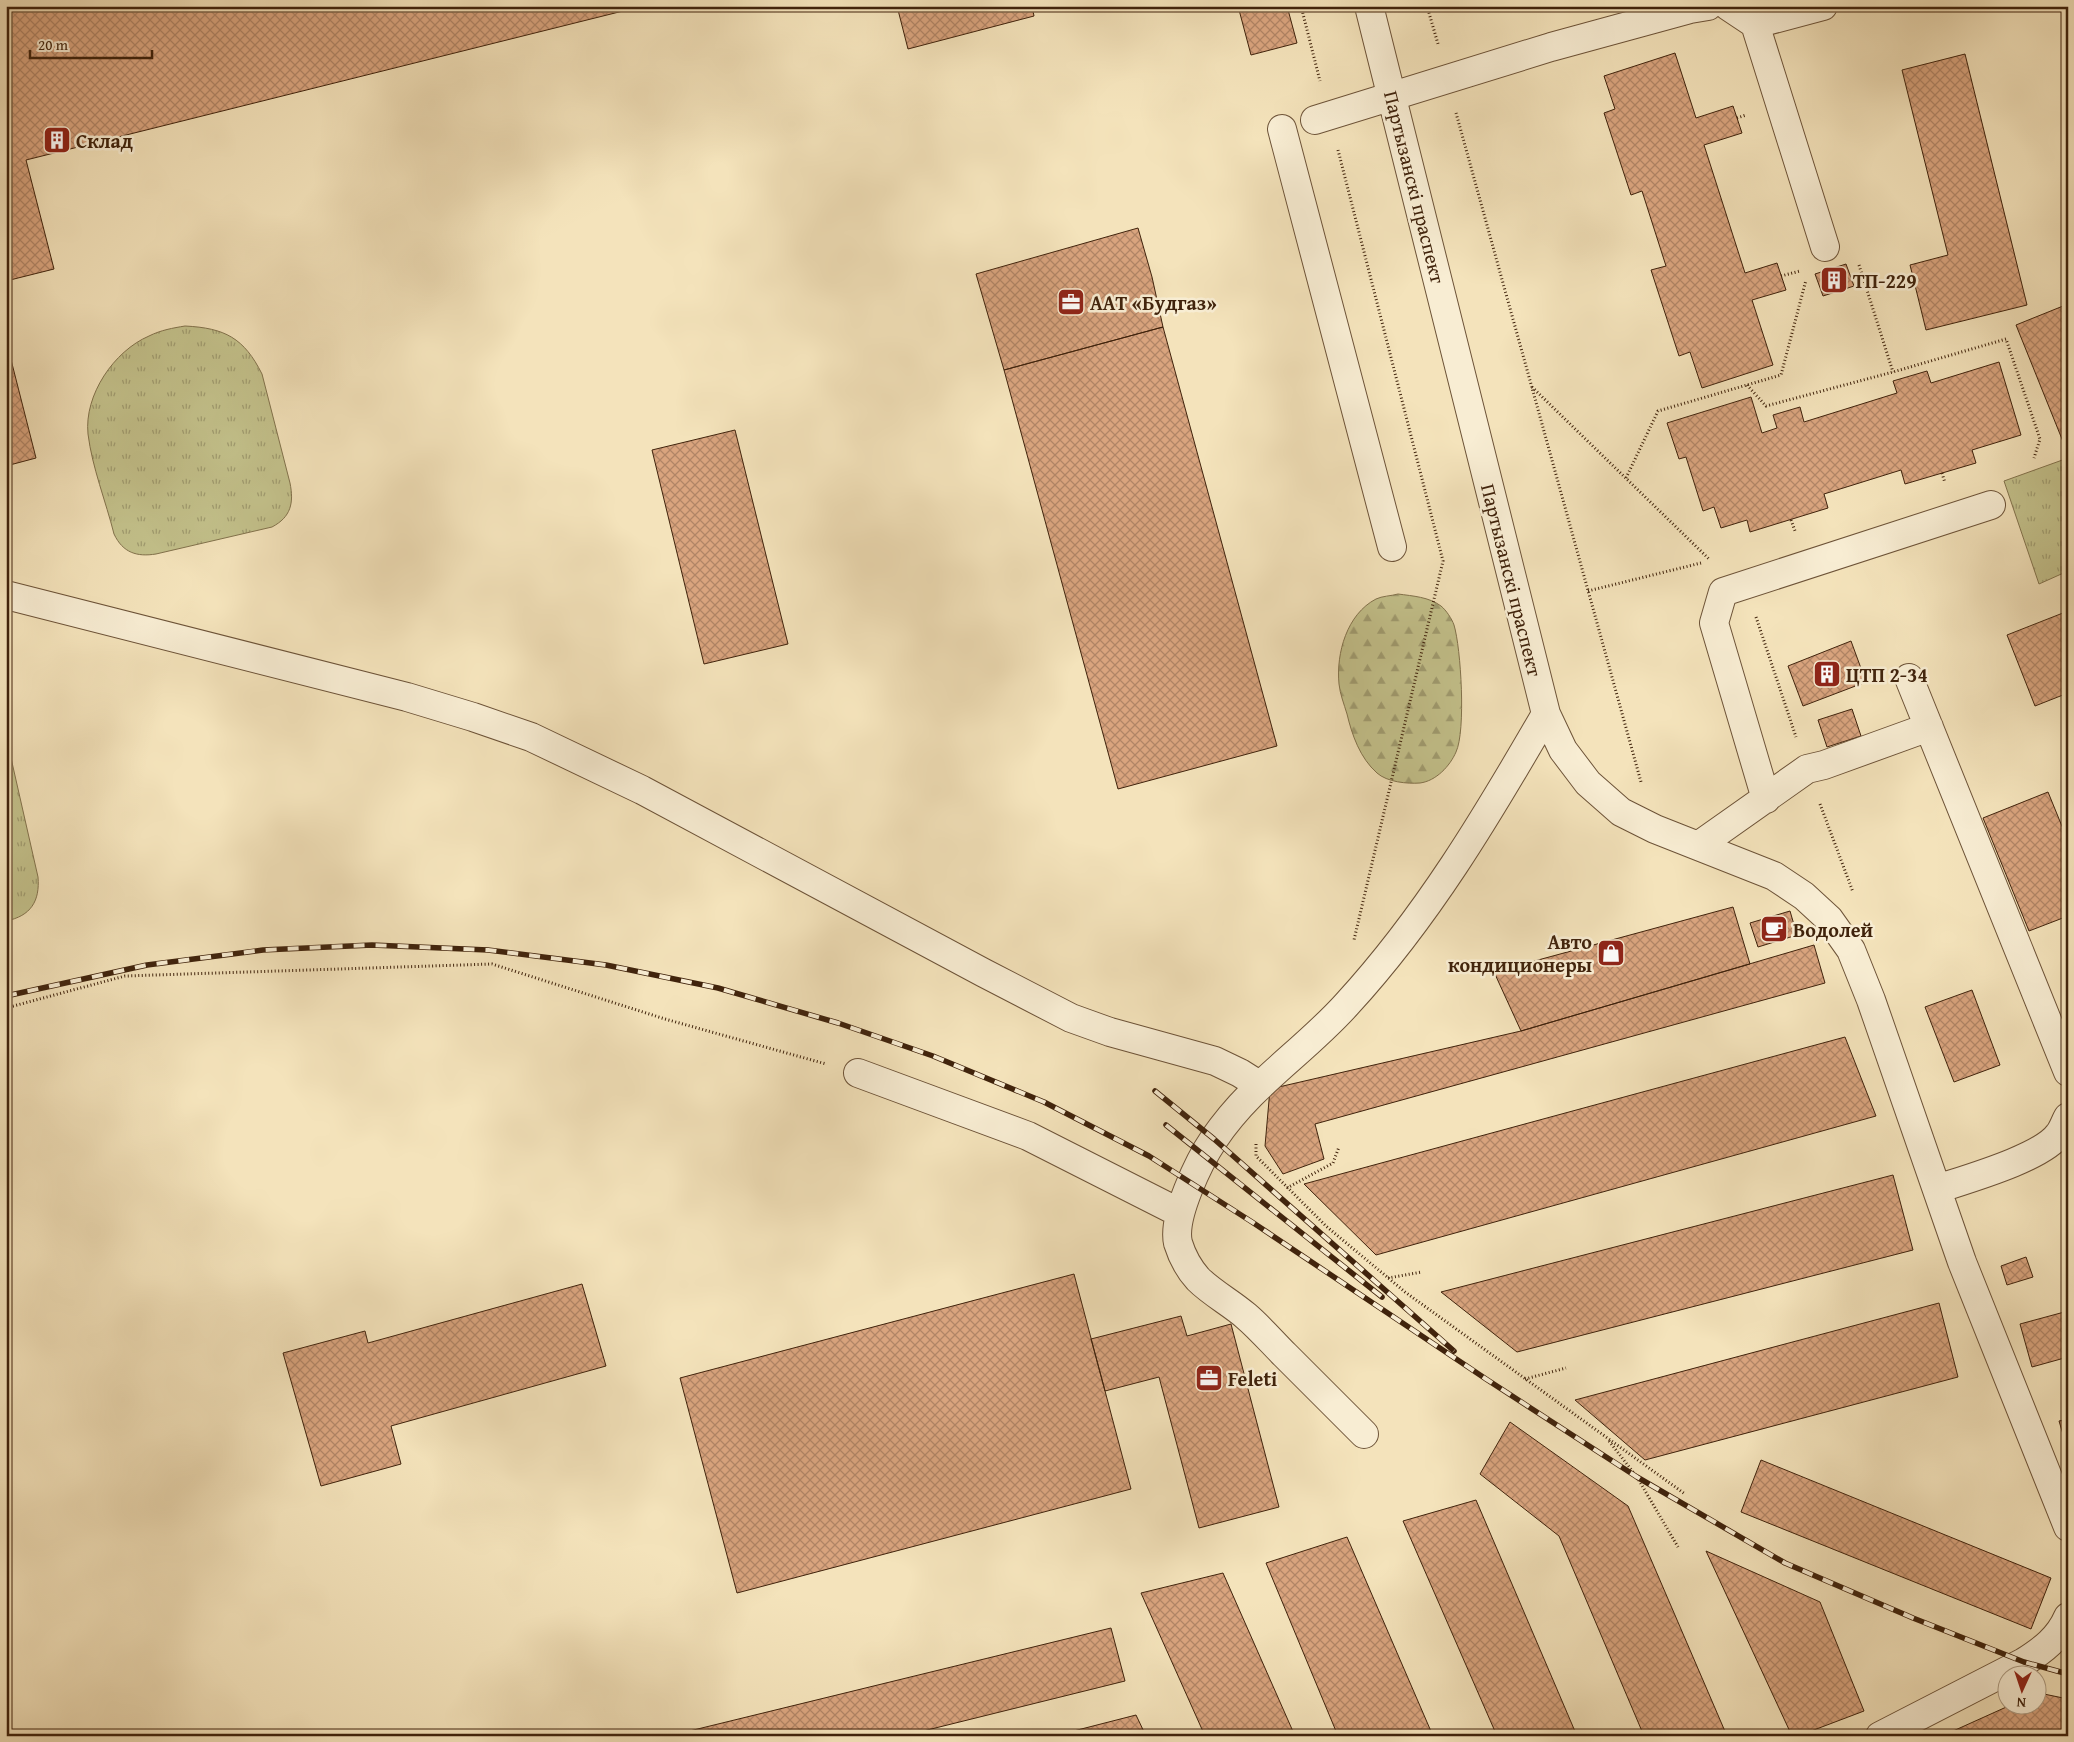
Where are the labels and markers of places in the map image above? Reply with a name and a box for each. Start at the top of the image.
building icon: Склад [42,125,72,155]
place label: Склад [76,126,133,155]
building icon: ТП-229 [1819,265,1849,295]
place label: ТП-229 [1853,266,1917,295]
office icon: ААТ «Будгаз» [1056,287,1086,317]
place label: ААТ «Будгаз» [1090,288,1217,317]
building icon: ЦТП 2-34 [1812,659,1842,689]
place label: ЦТП 2-34 [1846,660,1928,689]
cafe icon: Водолей [1759,914,1789,944]
place label: Водолей [1793,915,1873,944]
place label: Авто кондиционеры [1448,927,1593,979]
shop icon: Авто кондиционеры [1596,938,1626,968]
office icon: Feleti [1194,1363,1224,1393]
place label: Feleti [1228,1364,1277,1393]

